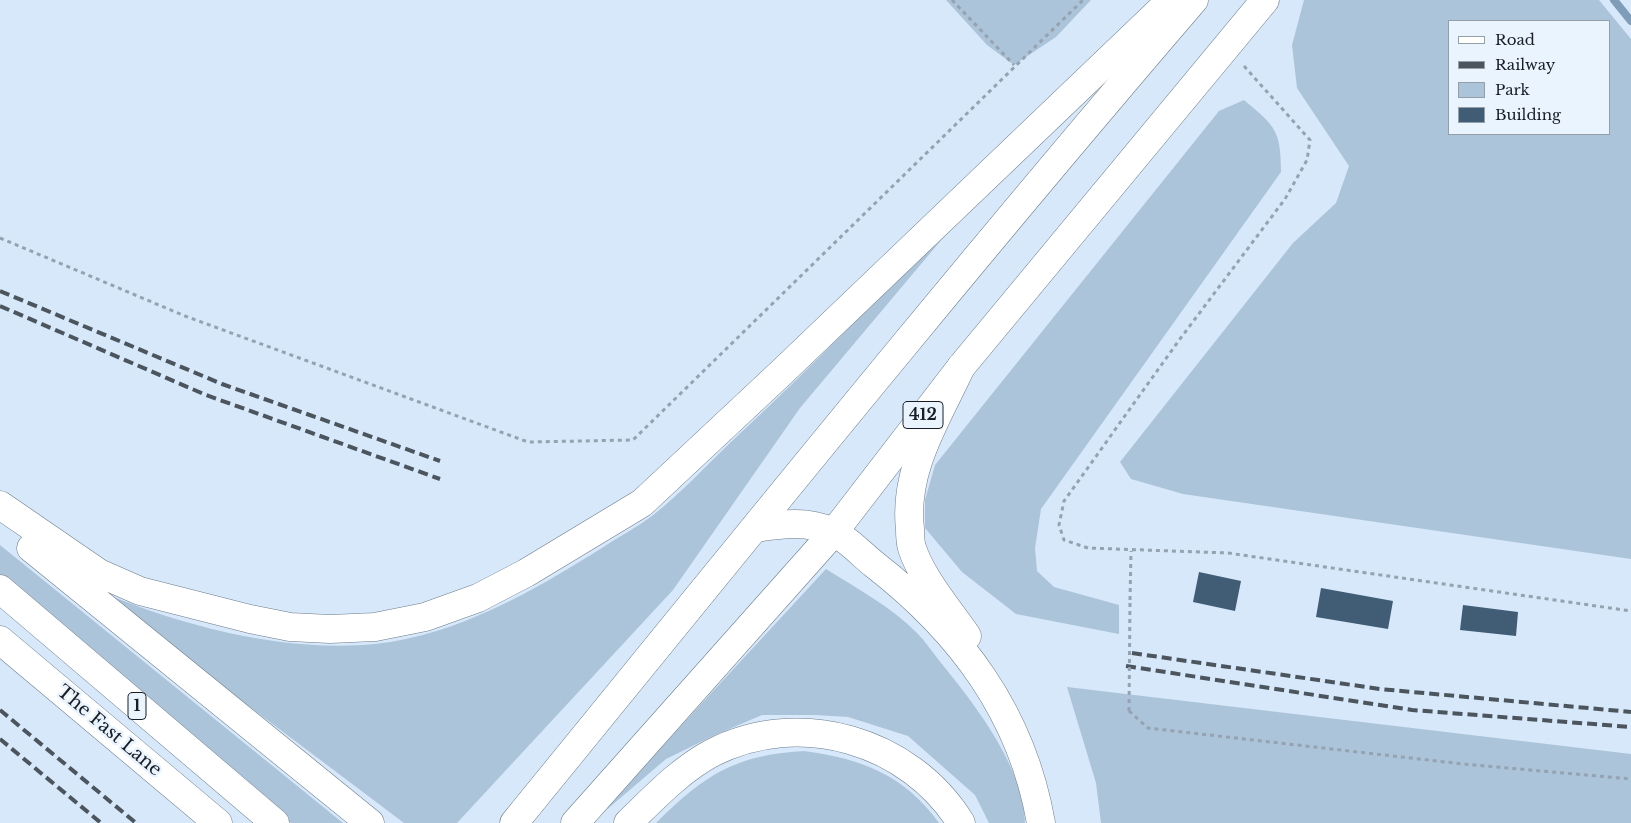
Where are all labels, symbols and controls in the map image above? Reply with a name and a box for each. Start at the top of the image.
legend [1448,20,1611,135]
text: Road [1495,30,1535,49]
text: Railway [1495,55,1555,74]
text: Park [1495,80,1530,99]
text: Building [1495,105,1561,124]
road number: 412 [903,402,943,428]
street label: The Fast Lane [52,681,166,781]
road number: 1 [128,692,146,719]

